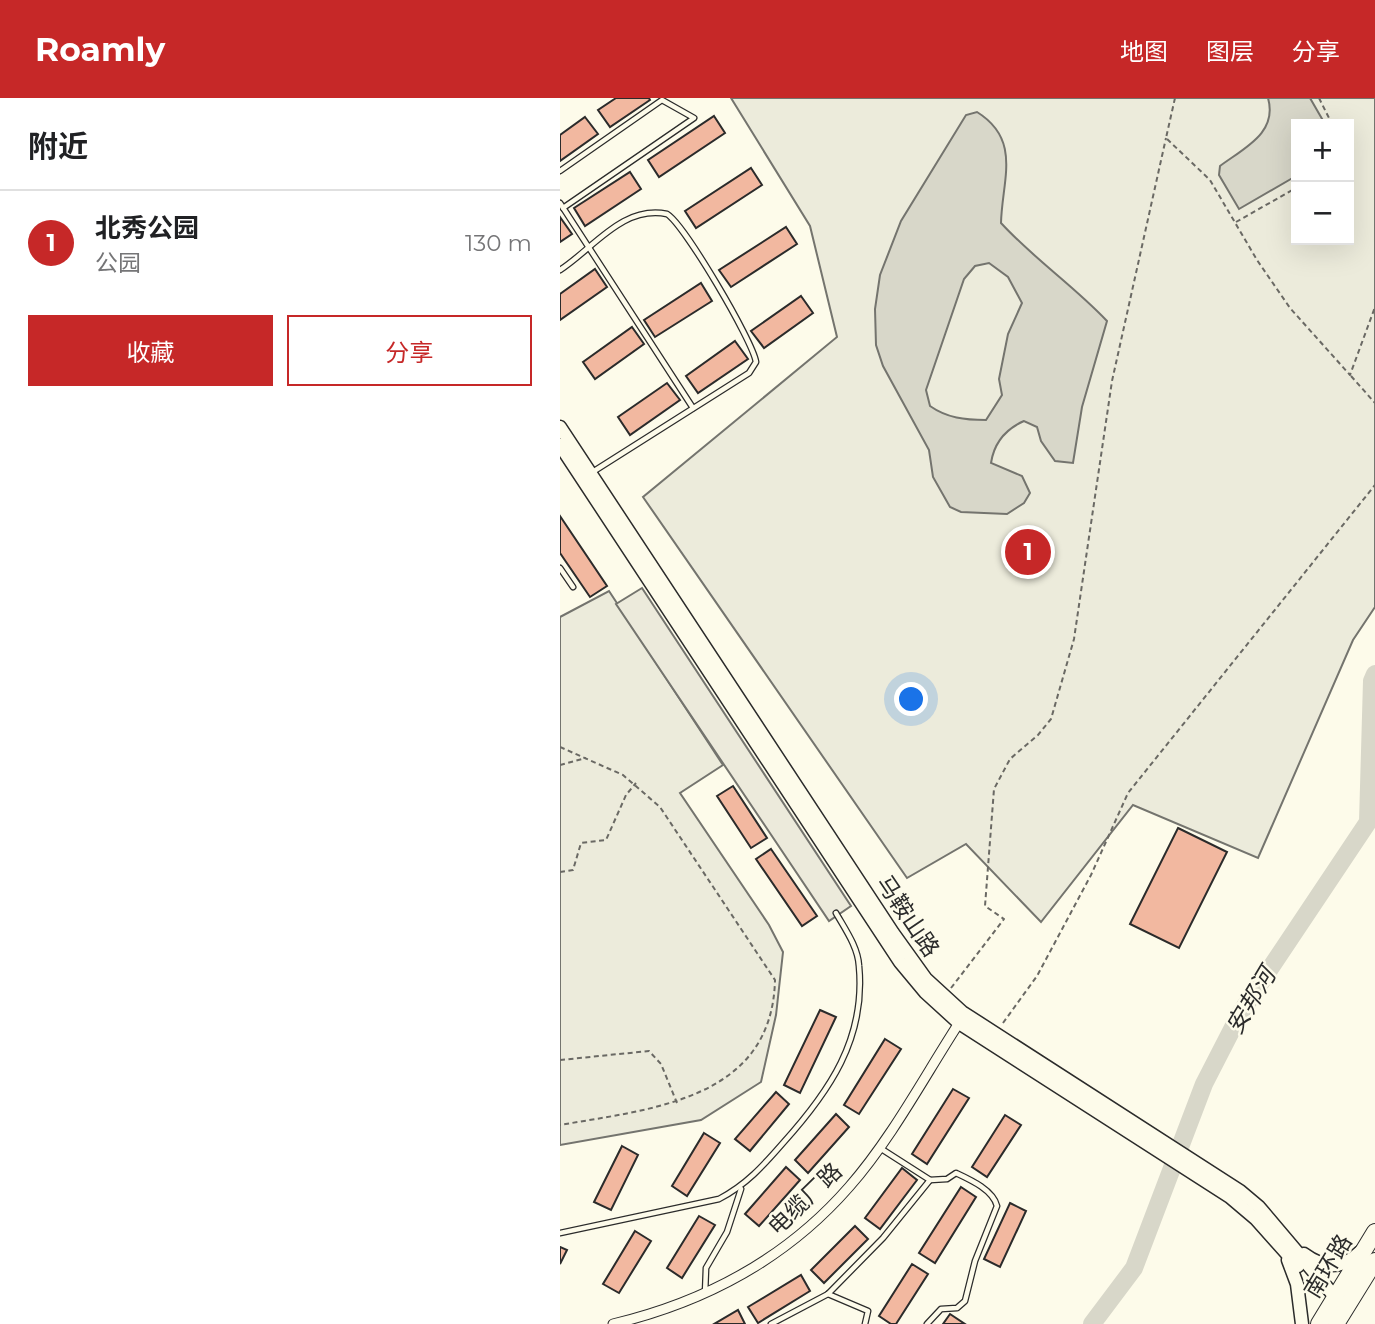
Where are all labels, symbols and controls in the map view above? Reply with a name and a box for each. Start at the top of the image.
text: Roamly [35,29,165,69]
text: 地图 [1120,37,1168,66]
text: 图层 [1206,37,1254,66]
text: 分享 [1292,37,1340,66]
map controls [1291,119,1354,245]
button: + [1291,119,1354,182]
text: 附近 [28,128,88,165]
button: − [1291,182,1354,245]
text: 北秀公园 [95,212,199,244]
text: 1 [46,229,56,257]
text: 130 m [465,229,532,257]
text: 公园 [95,249,141,277]
button: 收藏 [28,315,273,386]
button: 分享 [287,315,532,386]
pin: 1 [1005,526,1051,578]
your location [894,682,928,716]
street label: 马鞍山路 [871,870,945,962]
water label: 安邦河 [1220,959,1284,1039]
street label: 电缆厂路 [762,1157,848,1241]
street label: 南环路 [1298,1229,1358,1303]

